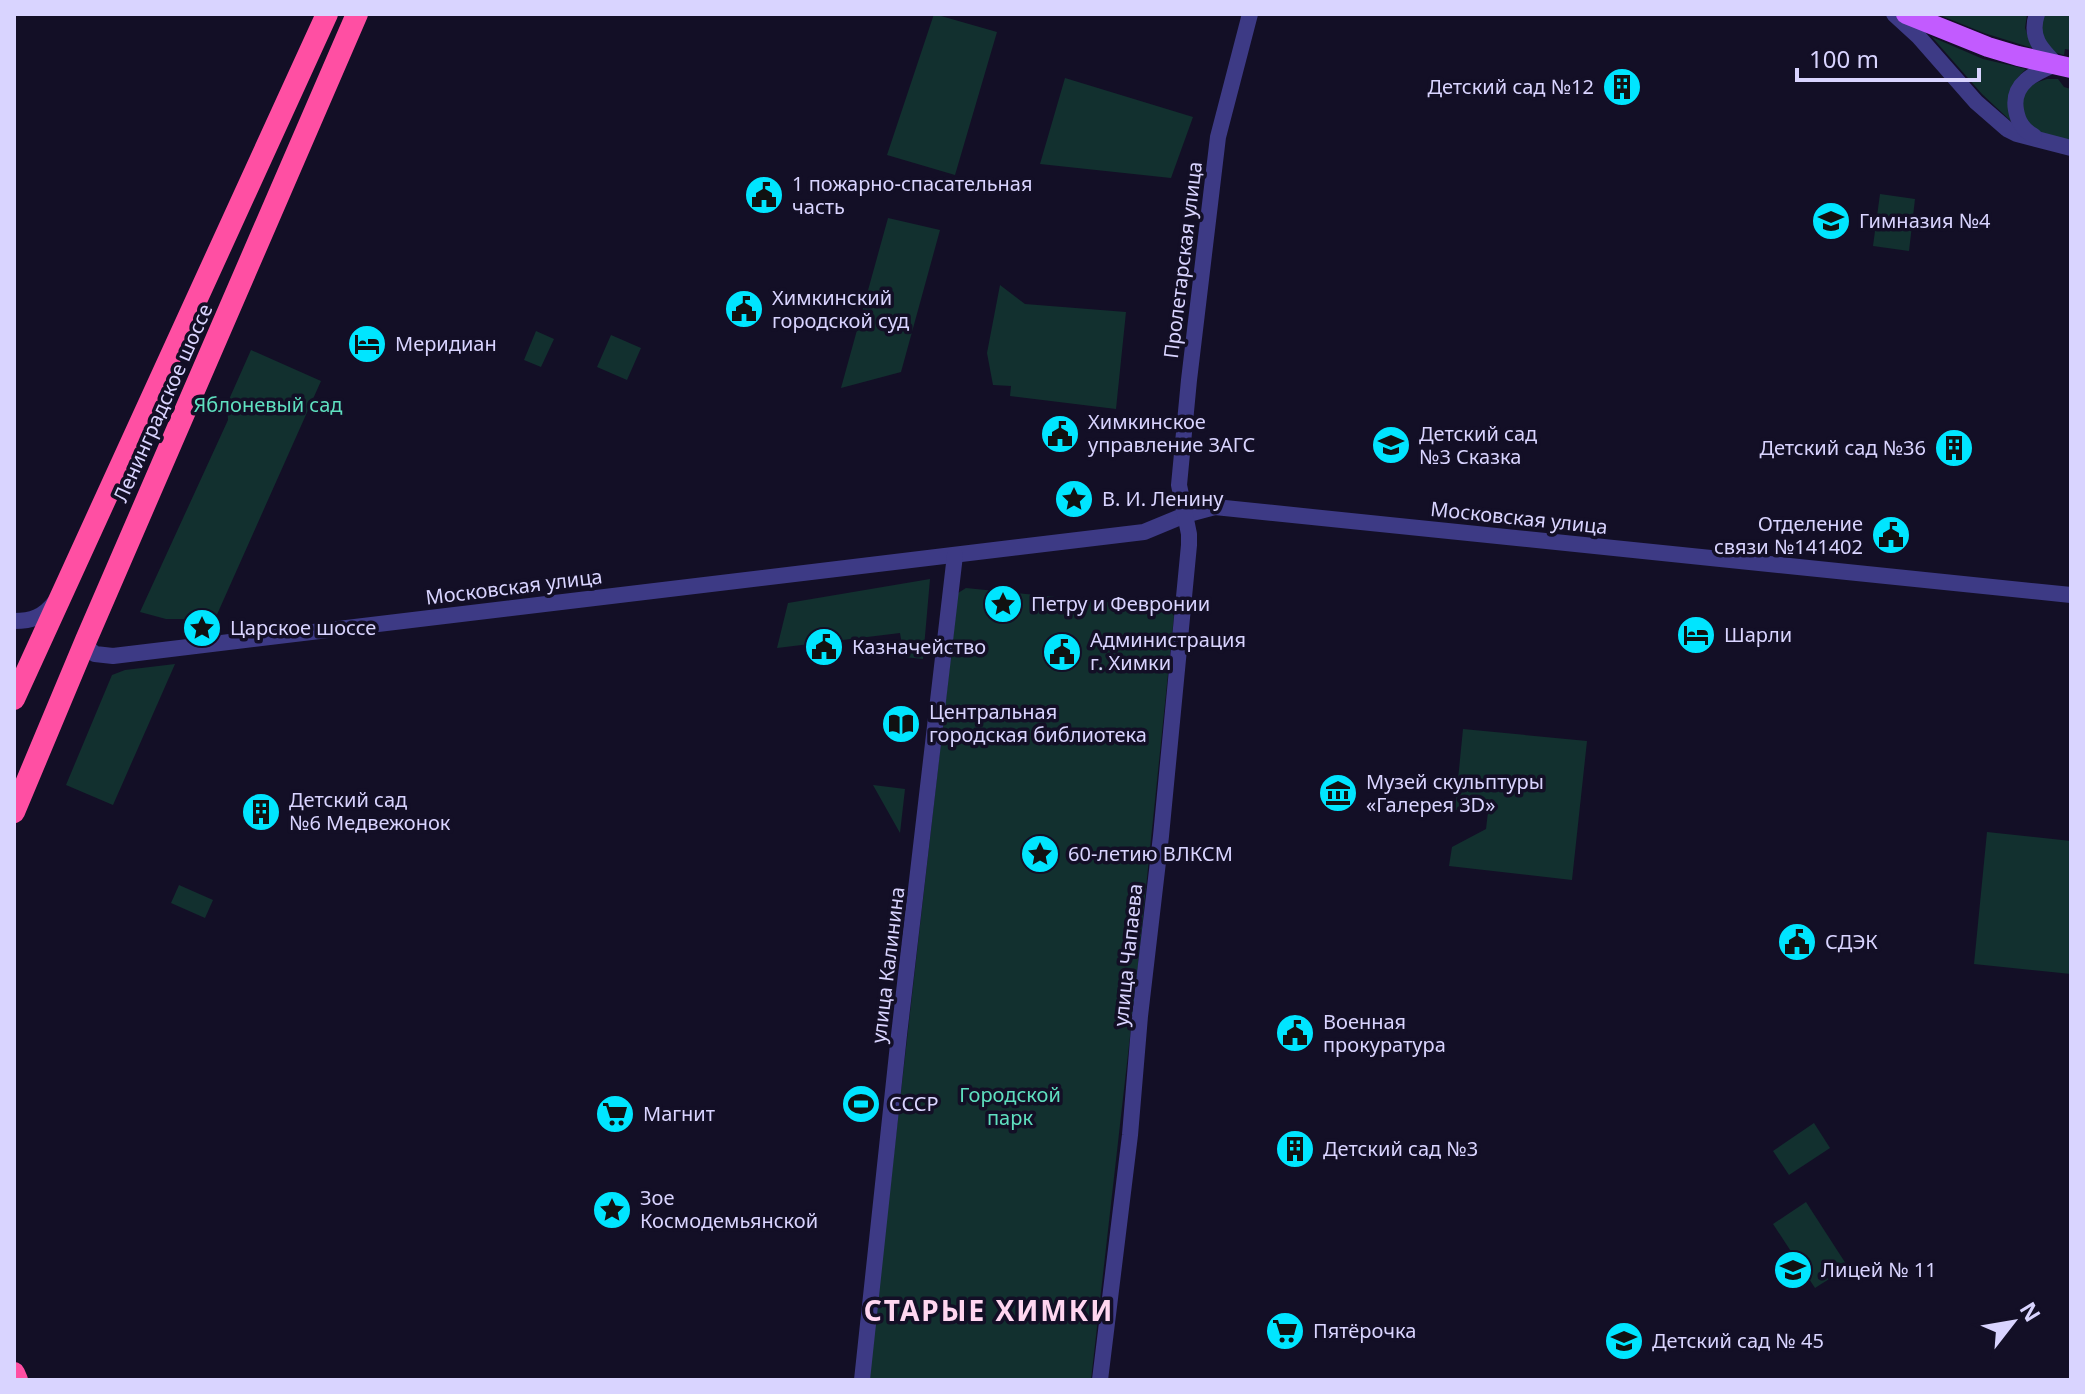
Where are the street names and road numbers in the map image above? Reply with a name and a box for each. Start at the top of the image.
street label: Пролетарская улица [1157,160,1208,360]
street label: Ленинградское шоссе [107,299,218,506]
street label: Московская улица [1429,495,1609,540]
street label: Московская улица [424,562,604,611]
street label: улица Чапаева [1107,882,1148,1028]
street label: улица Калинина [865,885,911,1045]

